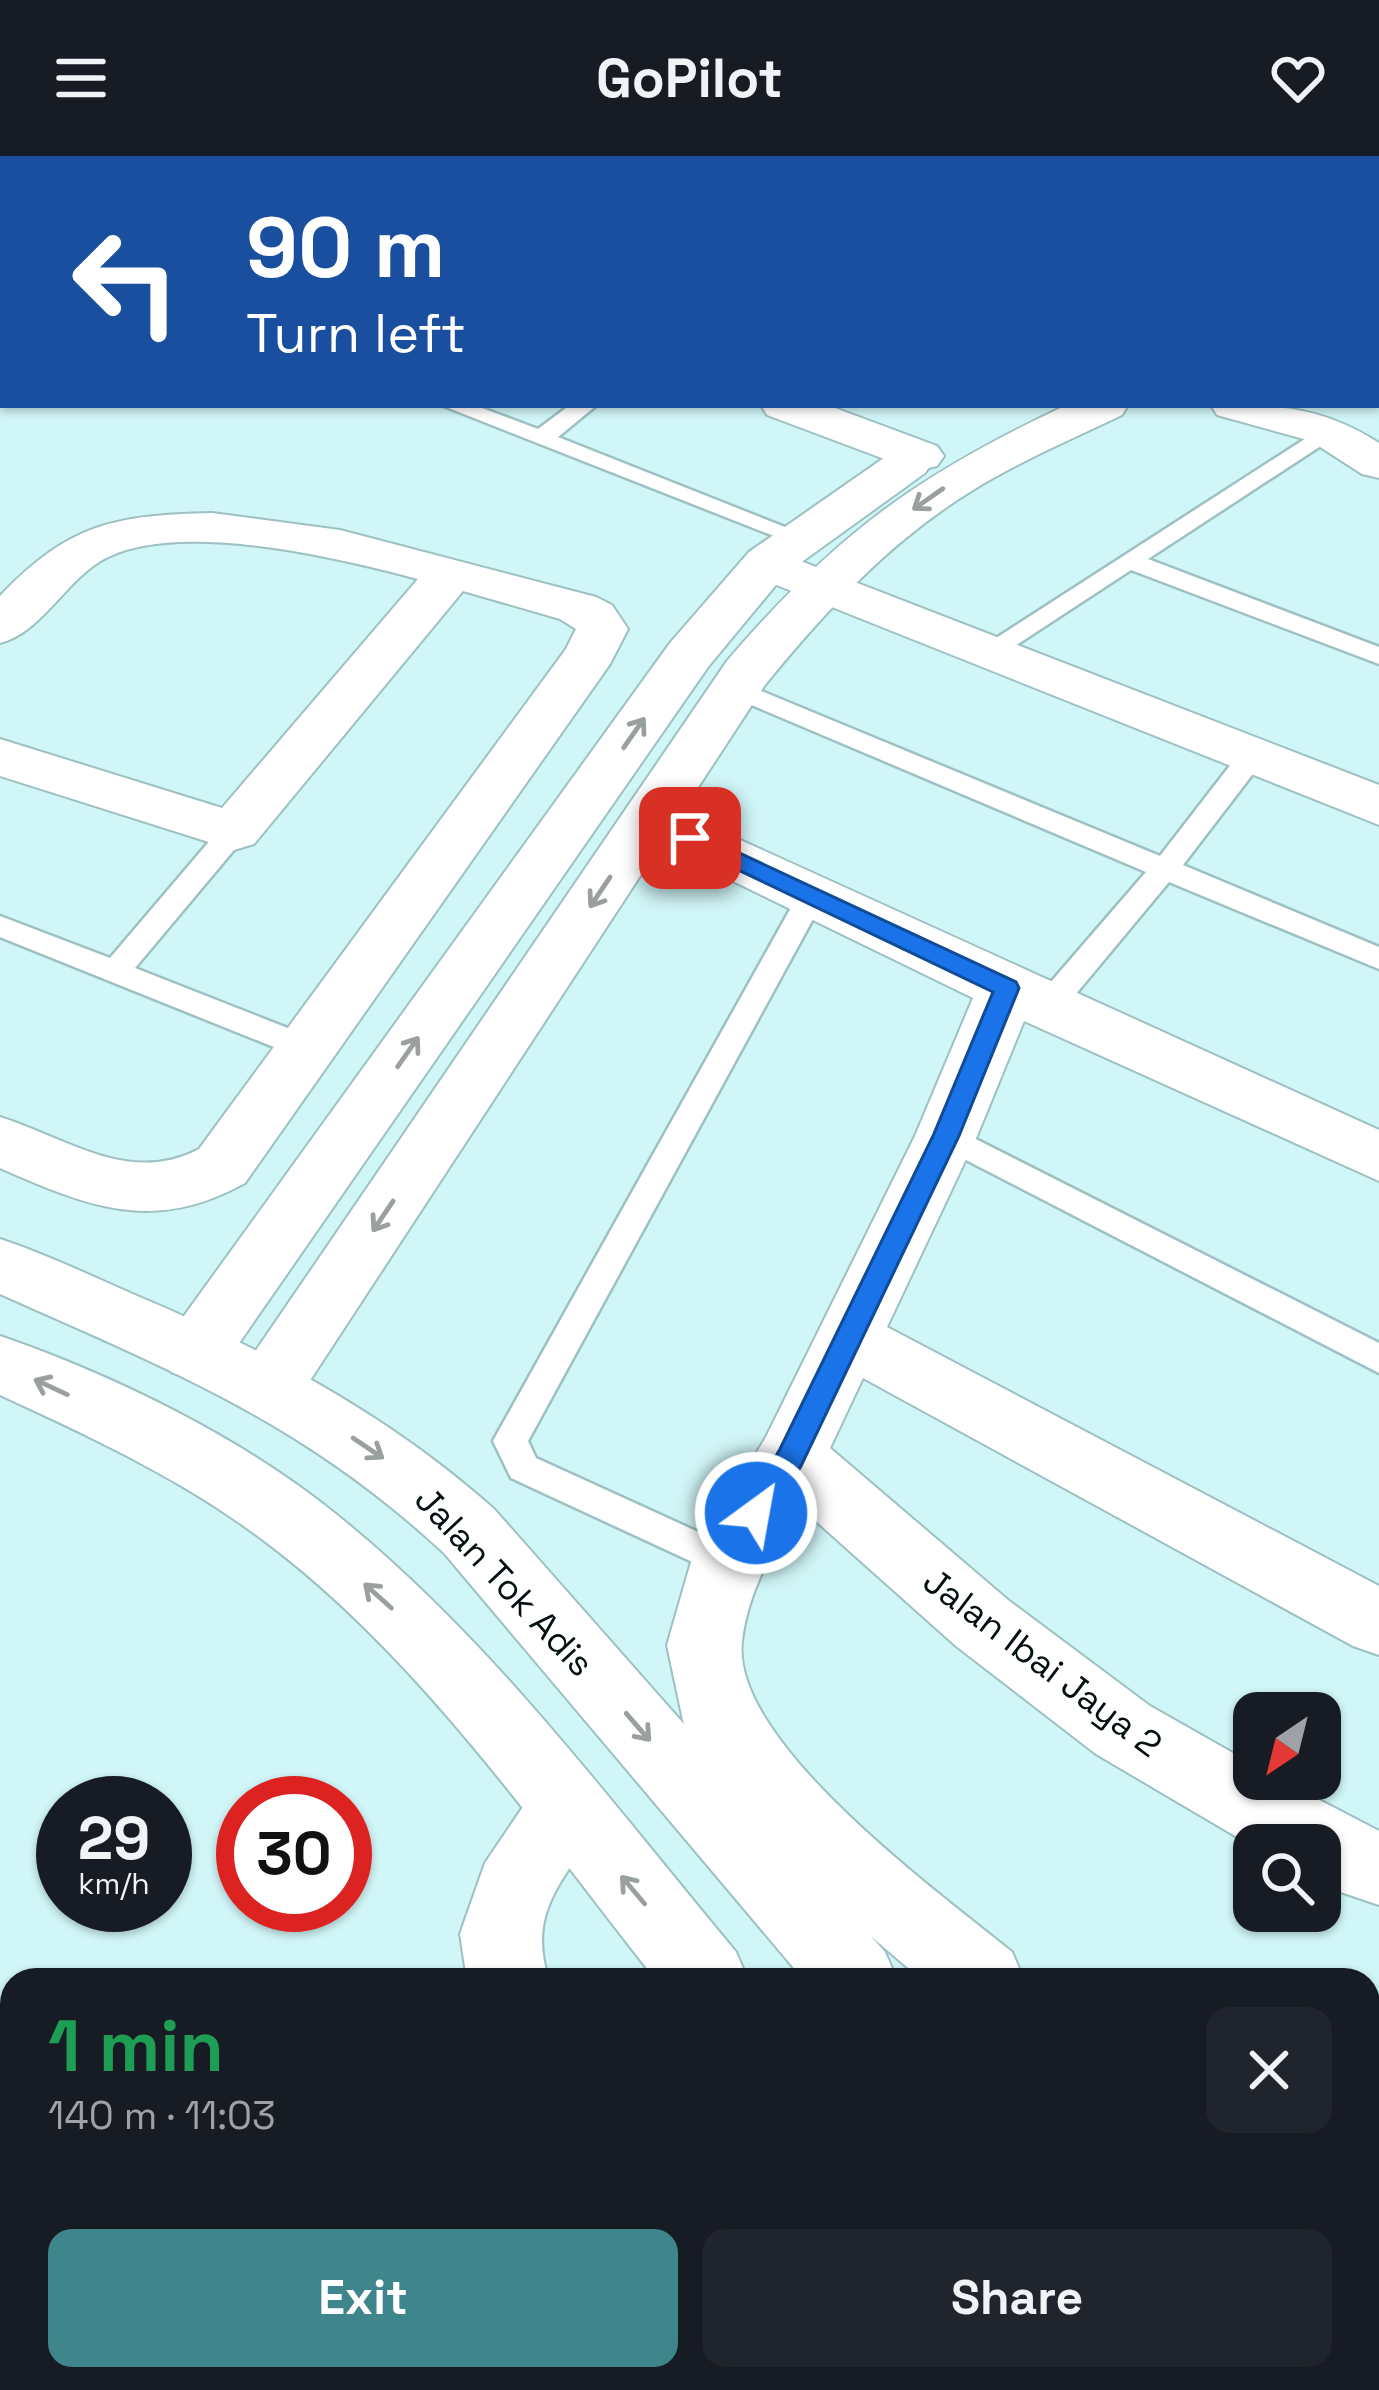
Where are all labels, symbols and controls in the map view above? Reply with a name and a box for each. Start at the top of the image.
text: GoPilot [596,44,783,113]
icon: menu [48,45,114,111]
icon: heart [1265,45,1331,111]
text: 90 m [246,194,445,302]
icon: left [48,204,204,360]
text: Turn left [246,299,466,368]
one-way arrow [912,486,945,511]
one-way arrow [621,717,646,751]
pin [639,787,741,889]
icon: arrive [657,805,723,871]
one-way arrow [588,874,613,908]
one-way arrow [395,1036,420,1069]
one-way arrow [371,1198,396,1232]
one-way arrow [34,1375,70,1397]
one-way arrow [351,1435,384,1460]
position arrow [693,1450,819,1576]
street label: Jalan Tok Adis [405,1477,604,1686]
street label: Jalan Ibai Jaya 2 [914,1558,1171,1768]
one-way arrow [363,1583,393,1610]
north arrow [1233,1692,1341,1800]
map controls [1233,1692,1341,1932]
one-way arrow [624,1711,651,1742]
speed limit sign: 30 [216,1776,372,1932]
text: 29 [78,1800,150,1877]
button: search [1233,1824,1341,1932]
text: km/h [78,1864,150,1903]
one-way arrow [619,1875,647,1906]
text: 1 min [48,2000,224,2092]
button: close [1206,2007,1332,2133]
text: 140 m · 11:03 [48,2091,276,2140]
button: Exit [48,2229,678,2367]
button: Share [702,2229,1332,2367]

